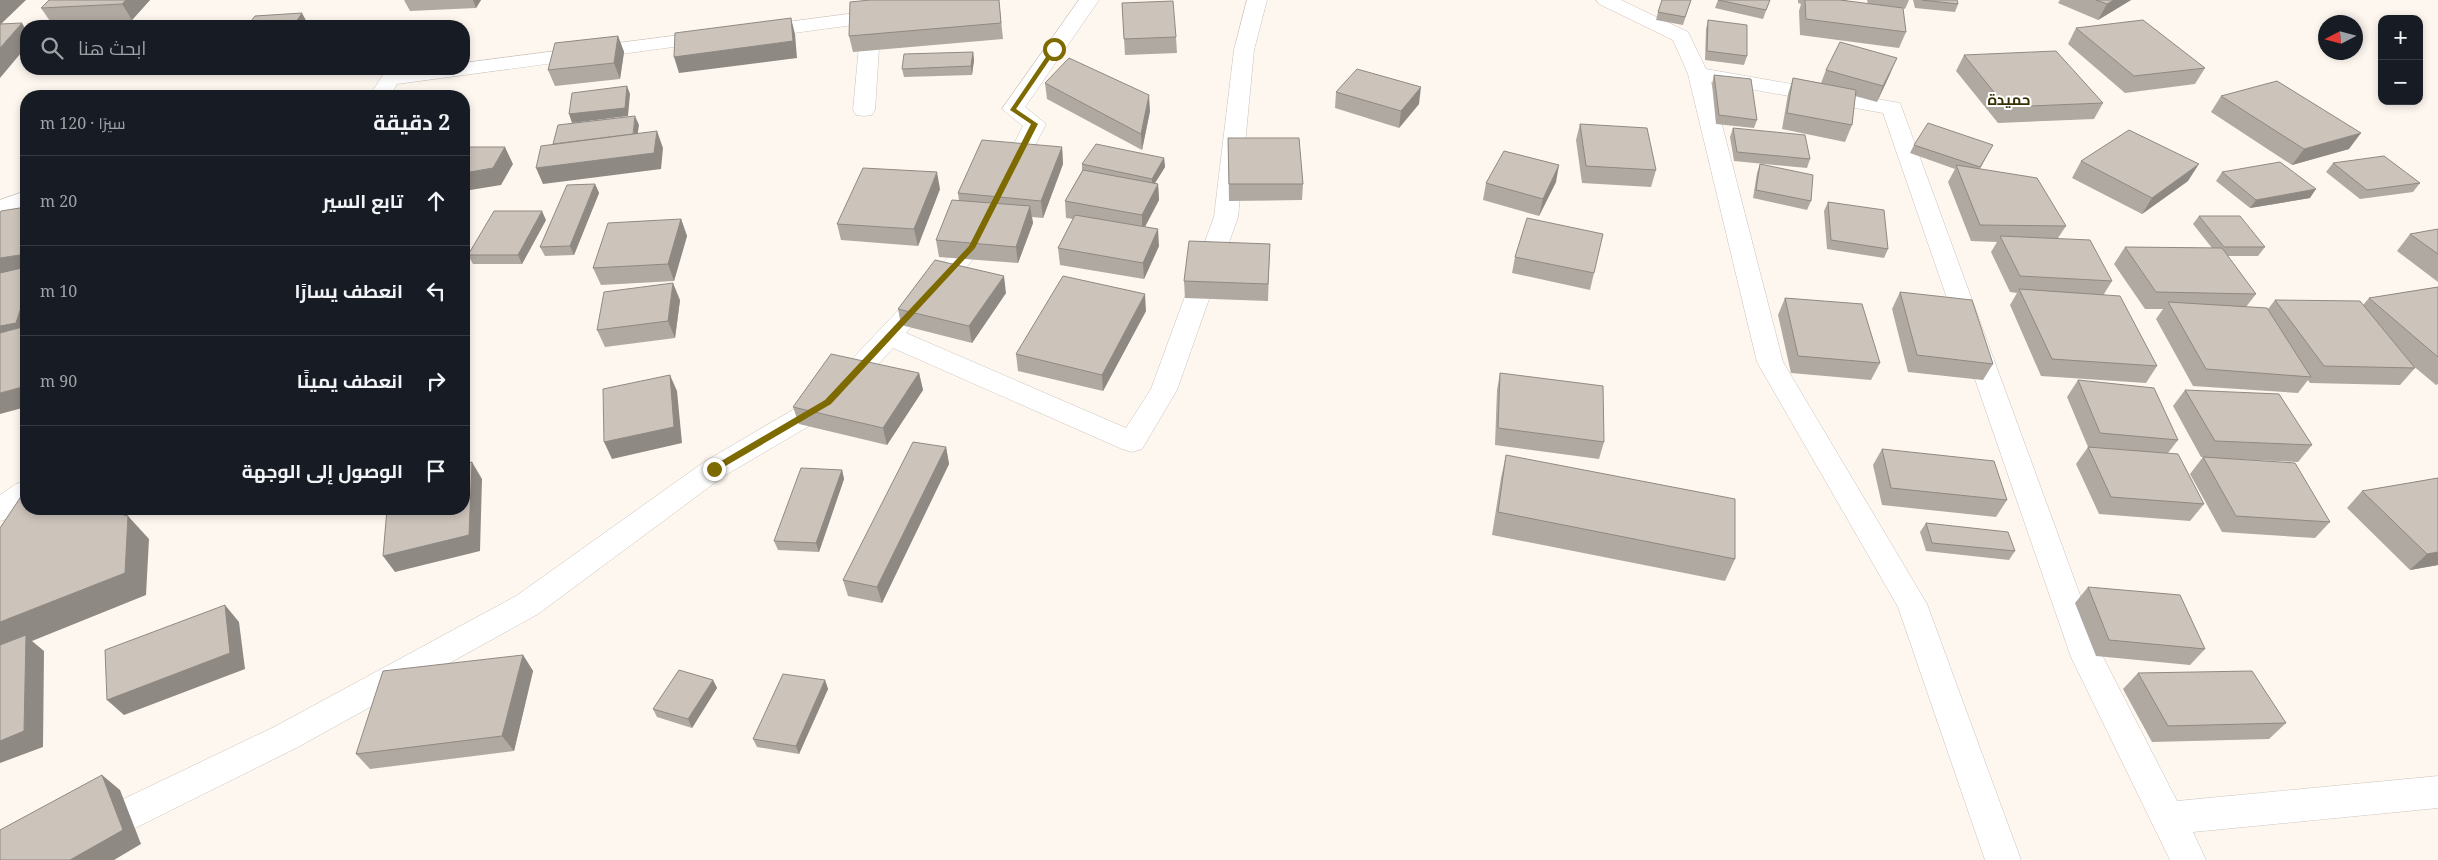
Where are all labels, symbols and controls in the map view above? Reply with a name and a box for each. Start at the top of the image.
north arrow [2318,15,2363,60]
map controls [2378,15,2423,105]
button: + [2378,15,2423,60]
search box [20,20,470,75]
icon: search [38,34,66,62]
text: ابحث هنا [78,35,146,61]
route start [1043,38,1066,61]
button: − [2378,60,2423,105]
district label: حميدة [1987,89,2031,109]
text: 2 دقيقة [373,108,450,136]
text: سيرًا · 120 m [40,112,126,134]
icon: ahead [422,187,450,215]
text: تابع السير [323,188,403,214]
text: 20 m [40,190,77,212]
icon: left [422,277,450,305]
text: انعطف يسارًا [294,278,403,304]
text: 10 m [40,280,77,302]
icon: right [422,367,450,395]
text: انعطف يمينًا [297,368,403,394]
text: 90 m [40,370,77,392]
icon: arrive [422,457,450,485]
text: الوصول إلى الوجهة [242,458,403,484]
route end [703,458,726,481]

